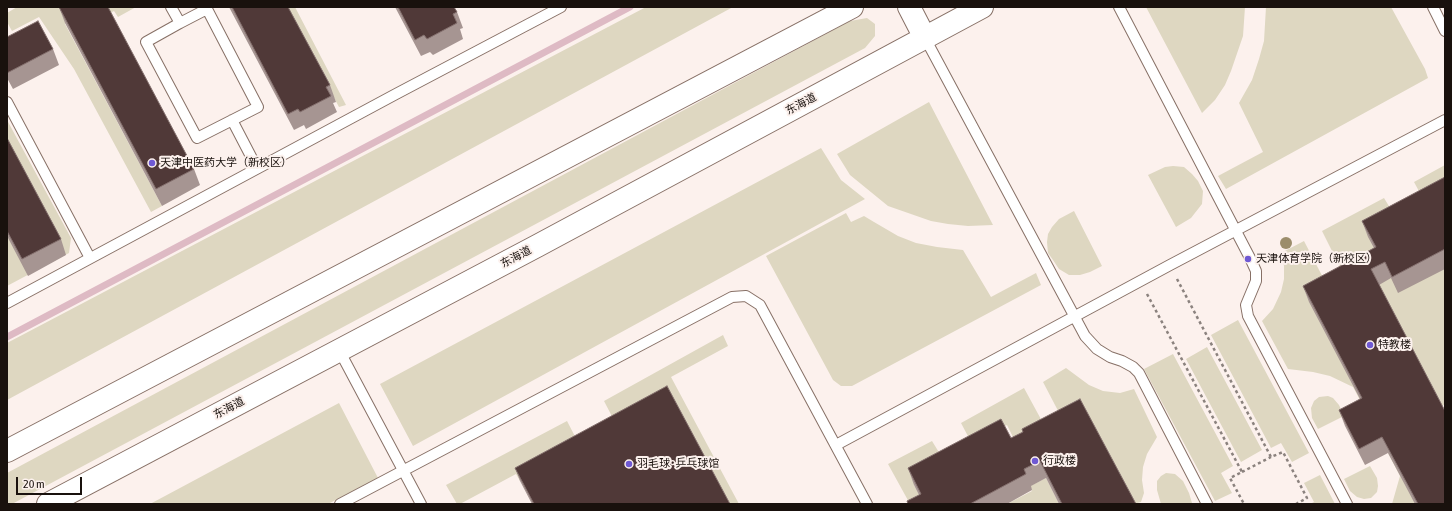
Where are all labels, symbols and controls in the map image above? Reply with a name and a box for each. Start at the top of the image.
street label: 东海道 [783,90,819,118]
place label: 天津中医药大学（新校区） [160,156,292,170]
marker: 天津中医药大学（新校区） [147,158,157,168]
street label: 东海道 [498,243,534,271]
place label: 天津体育学院（新校区） [1256,252,1377,266]
marker: 天津体育学院（新校区） [1243,254,1253,264]
place label: 特教楼 [1378,338,1411,352]
marker: 特教楼 [1365,340,1375,350]
street label: 东海道 [211,394,247,422]
place label: 行政楼 [1043,454,1076,468]
marker: 行政楼 [1030,456,1040,466]
place label: 羽毛球 · 乒乓球馆 [637,457,719,471]
marker: 羽毛球 · 乒乓球馆 [624,459,634,469]
scale bar [18,469,84,495]
text: 20 m [23,477,45,491]

